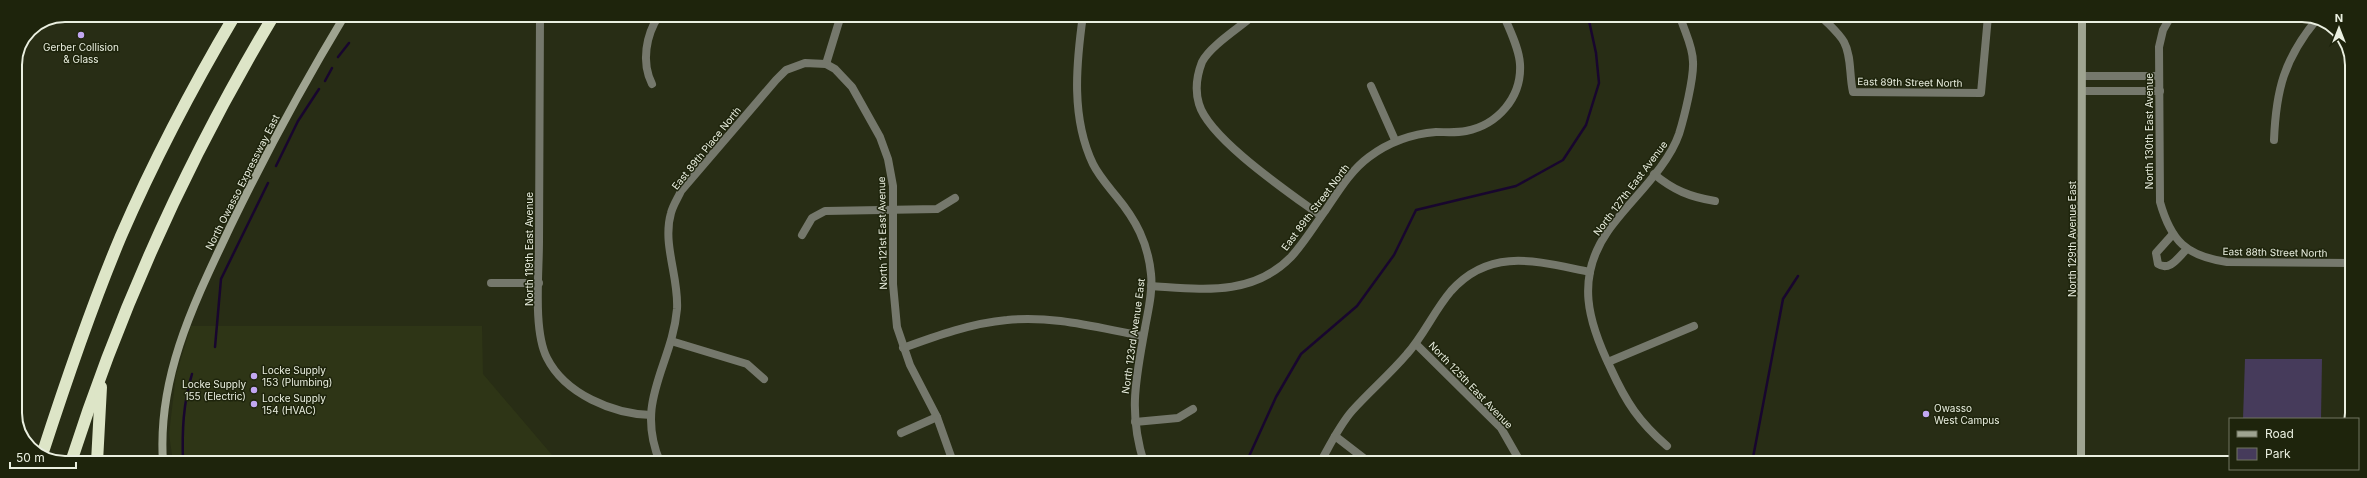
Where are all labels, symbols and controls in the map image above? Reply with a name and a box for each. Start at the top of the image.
north arrow [2319,8,2359,48]
text: N [2335,11,2343,25]
marker: Gerber Collision & Glass [76,30,86,40]
place label: Gerber Collision & Glass [43,41,119,65]
street label: North 130th East Avenue [2143,73,2155,189]
street label: East 89th Street North [1857,75,1963,89]
street label: East 89th Place North [669,104,743,192]
street label: North Owasso Expressway East [203,112,282,252]
street label: North 127th East Avenue [1590,138,1670,238]
street label: East 89th Street North [1279,161,1351,253]
street label: North 121st East Avenue [875,176,889,290]
street label: North 129th Avenue East [2066,180,2078,297]
street label: North 119th East Avenue [523,192,535,306]
street label: East 88th Street North [2222,245,2328,259]
street label: North 123rd Avenue East [1119,277,1147,394]
street label: North 125th East Avenue [1426,339,1516,431]
place label: Locke Supply 153 (Plumbing) [262,364,333,388]
marker: Locke Supply 153 (Plumbing) [249,371,259,381]
place label: Locke Supply 155 (Electric) [182,378,246,402]
marker: Locke Supply 155 (Electric) [249,385,259,395]
place label: Locke Supply 154 (HVAC) [262,392,326,416]
marker: Locke Supply 154 (HVAC) [249,399,259,409]
place label: Owasso West Campus [1934,402,2000,426]
marker: Owasso West Campus [1921,409,1931,419]
legend [2229,418,2359,470]
text: Road [2265,426,2294,441]
scale bar [10,444,76,470]
text: Park [2265,446,2291,461]
text: 50 m [16,450,45,465]

